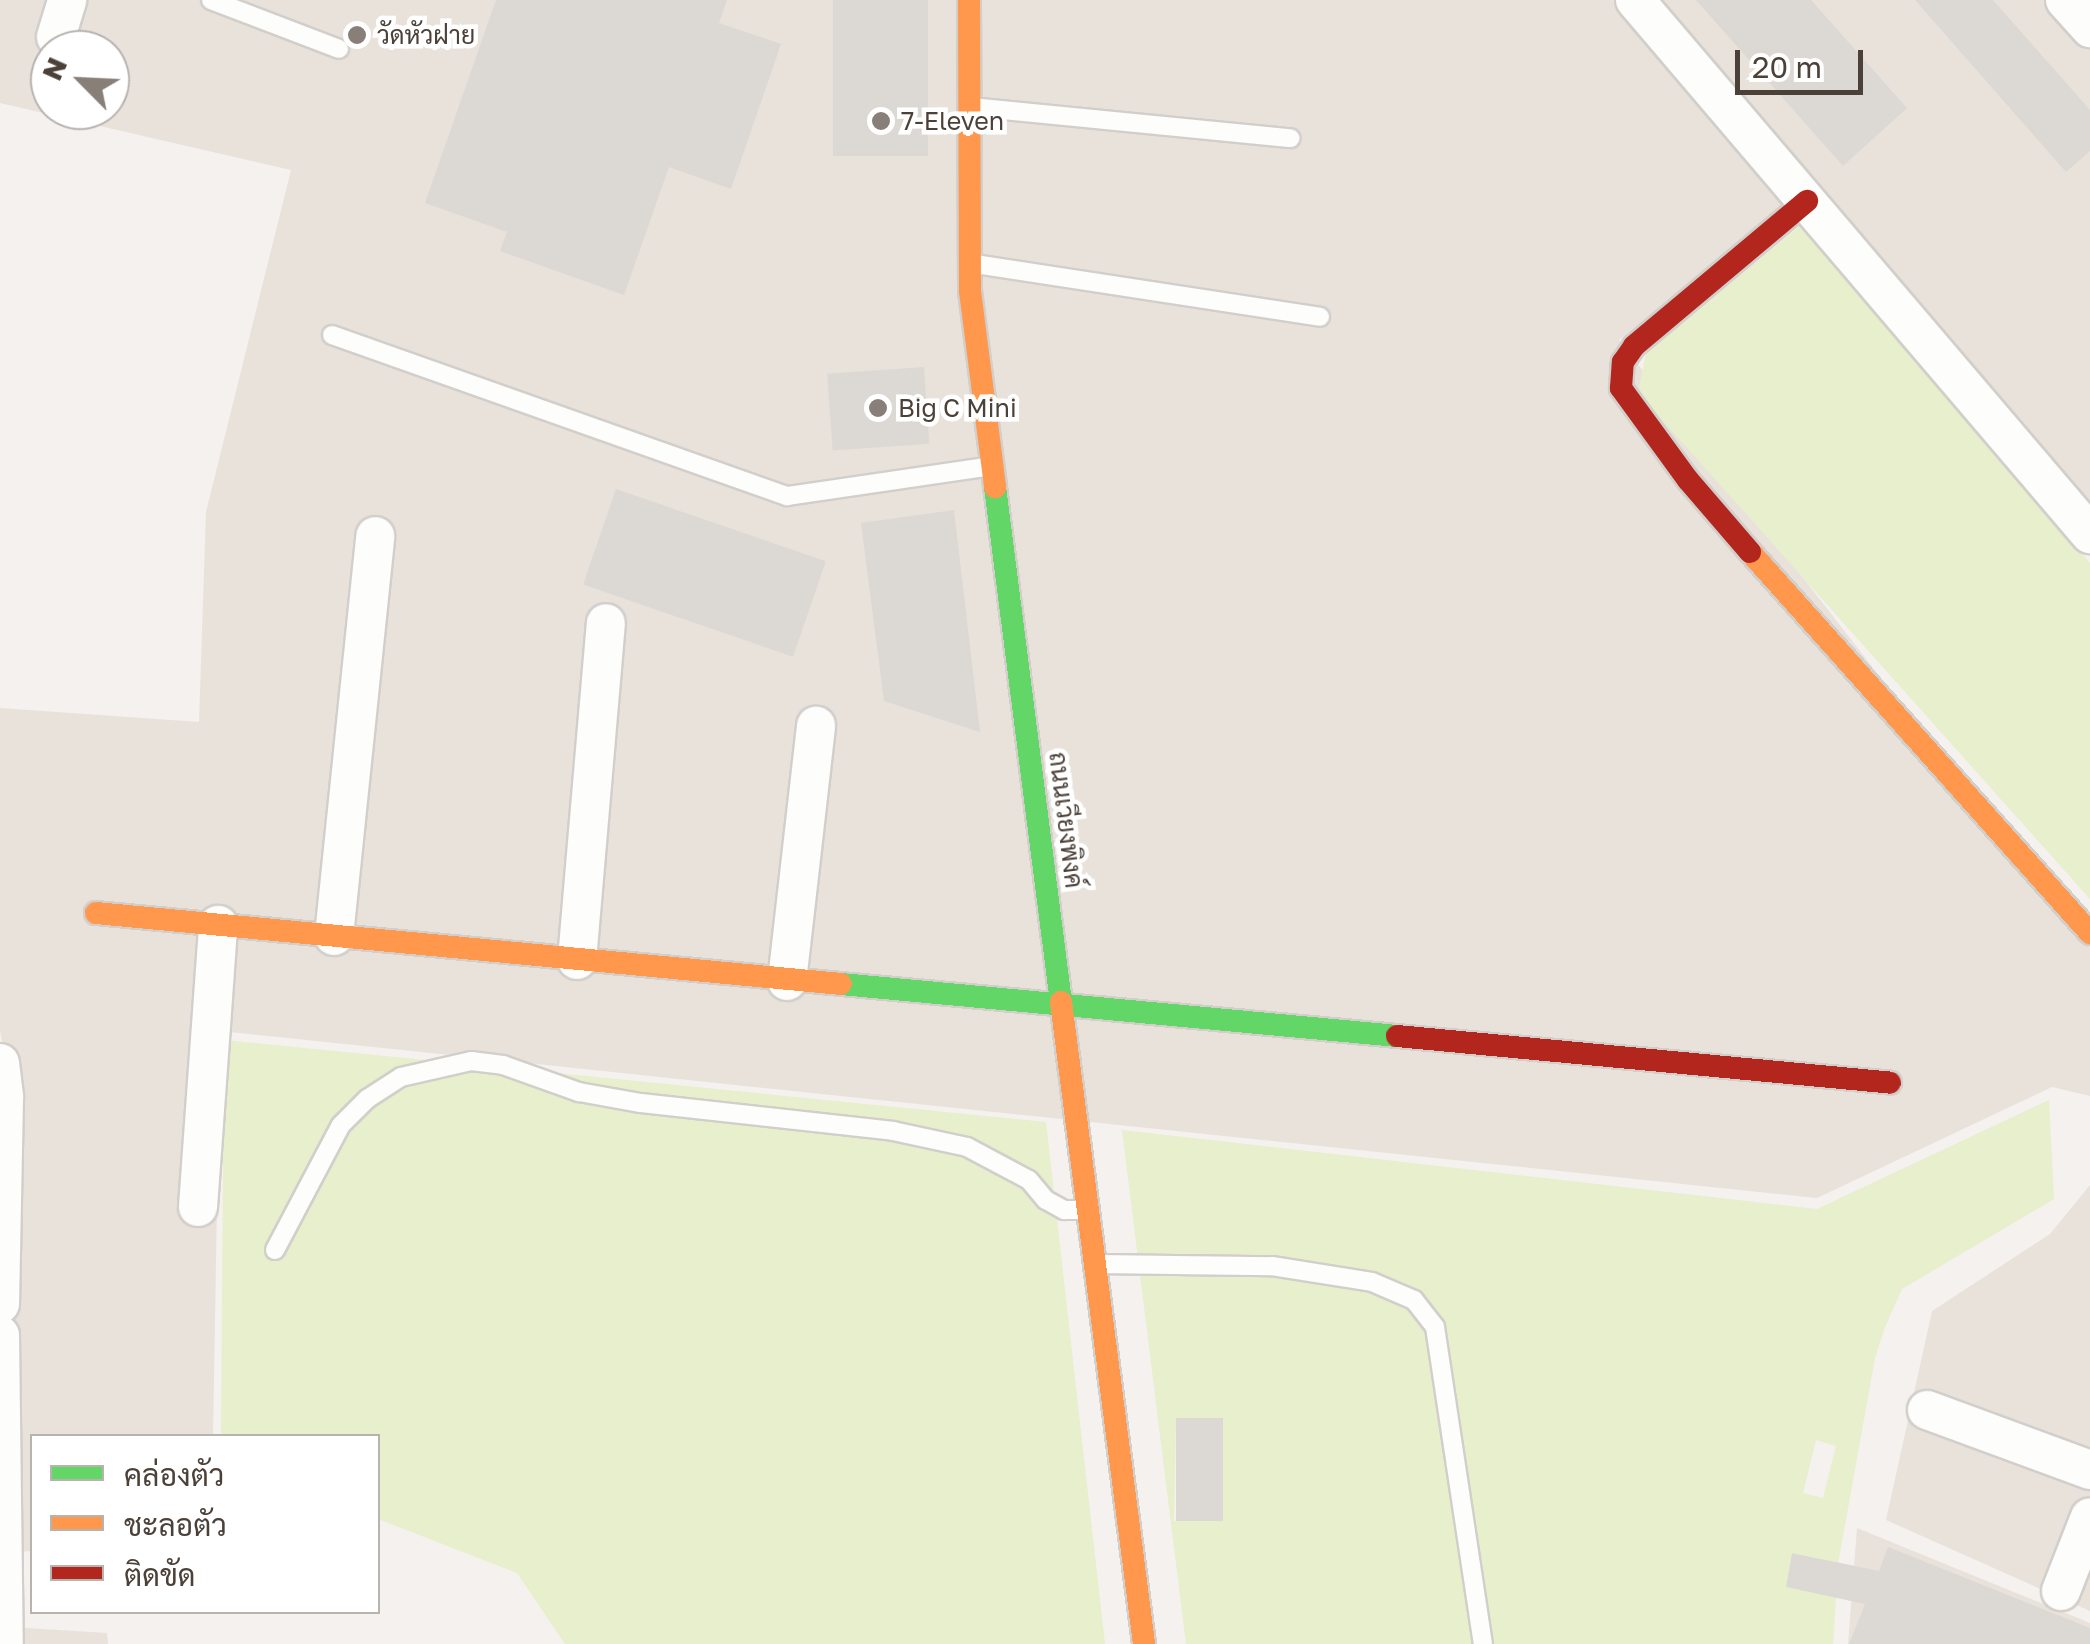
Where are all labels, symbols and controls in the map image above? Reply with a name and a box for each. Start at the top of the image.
place label: วัดหัวฝาย [377,20,475,50]
marker: วัดหัวฝาย [346,24,368,46]
north arrow [30,30,130,130]
scale bar [1740,30,1868,92]
text: 20 m [1752,49,1822,85]
text: N [35,52,73,85]
place label: 7-Eleven [901,106,1004,136]
marker: 7-Eleven [870,110,892,132]
place label: Big C Mini [898,393,1017,423]
marker: Big C Mini [867,397,889,419]
street label: ถนนเวียงพิงค์ [1043,750,1089,890]
legend [30,1434,380,1614]
text: คล่องตัว [124,1457,224,1493]
text: ชะลอตัว [124,1507,227,1543]
text: ติดขัด [124,1557,196,1593]

